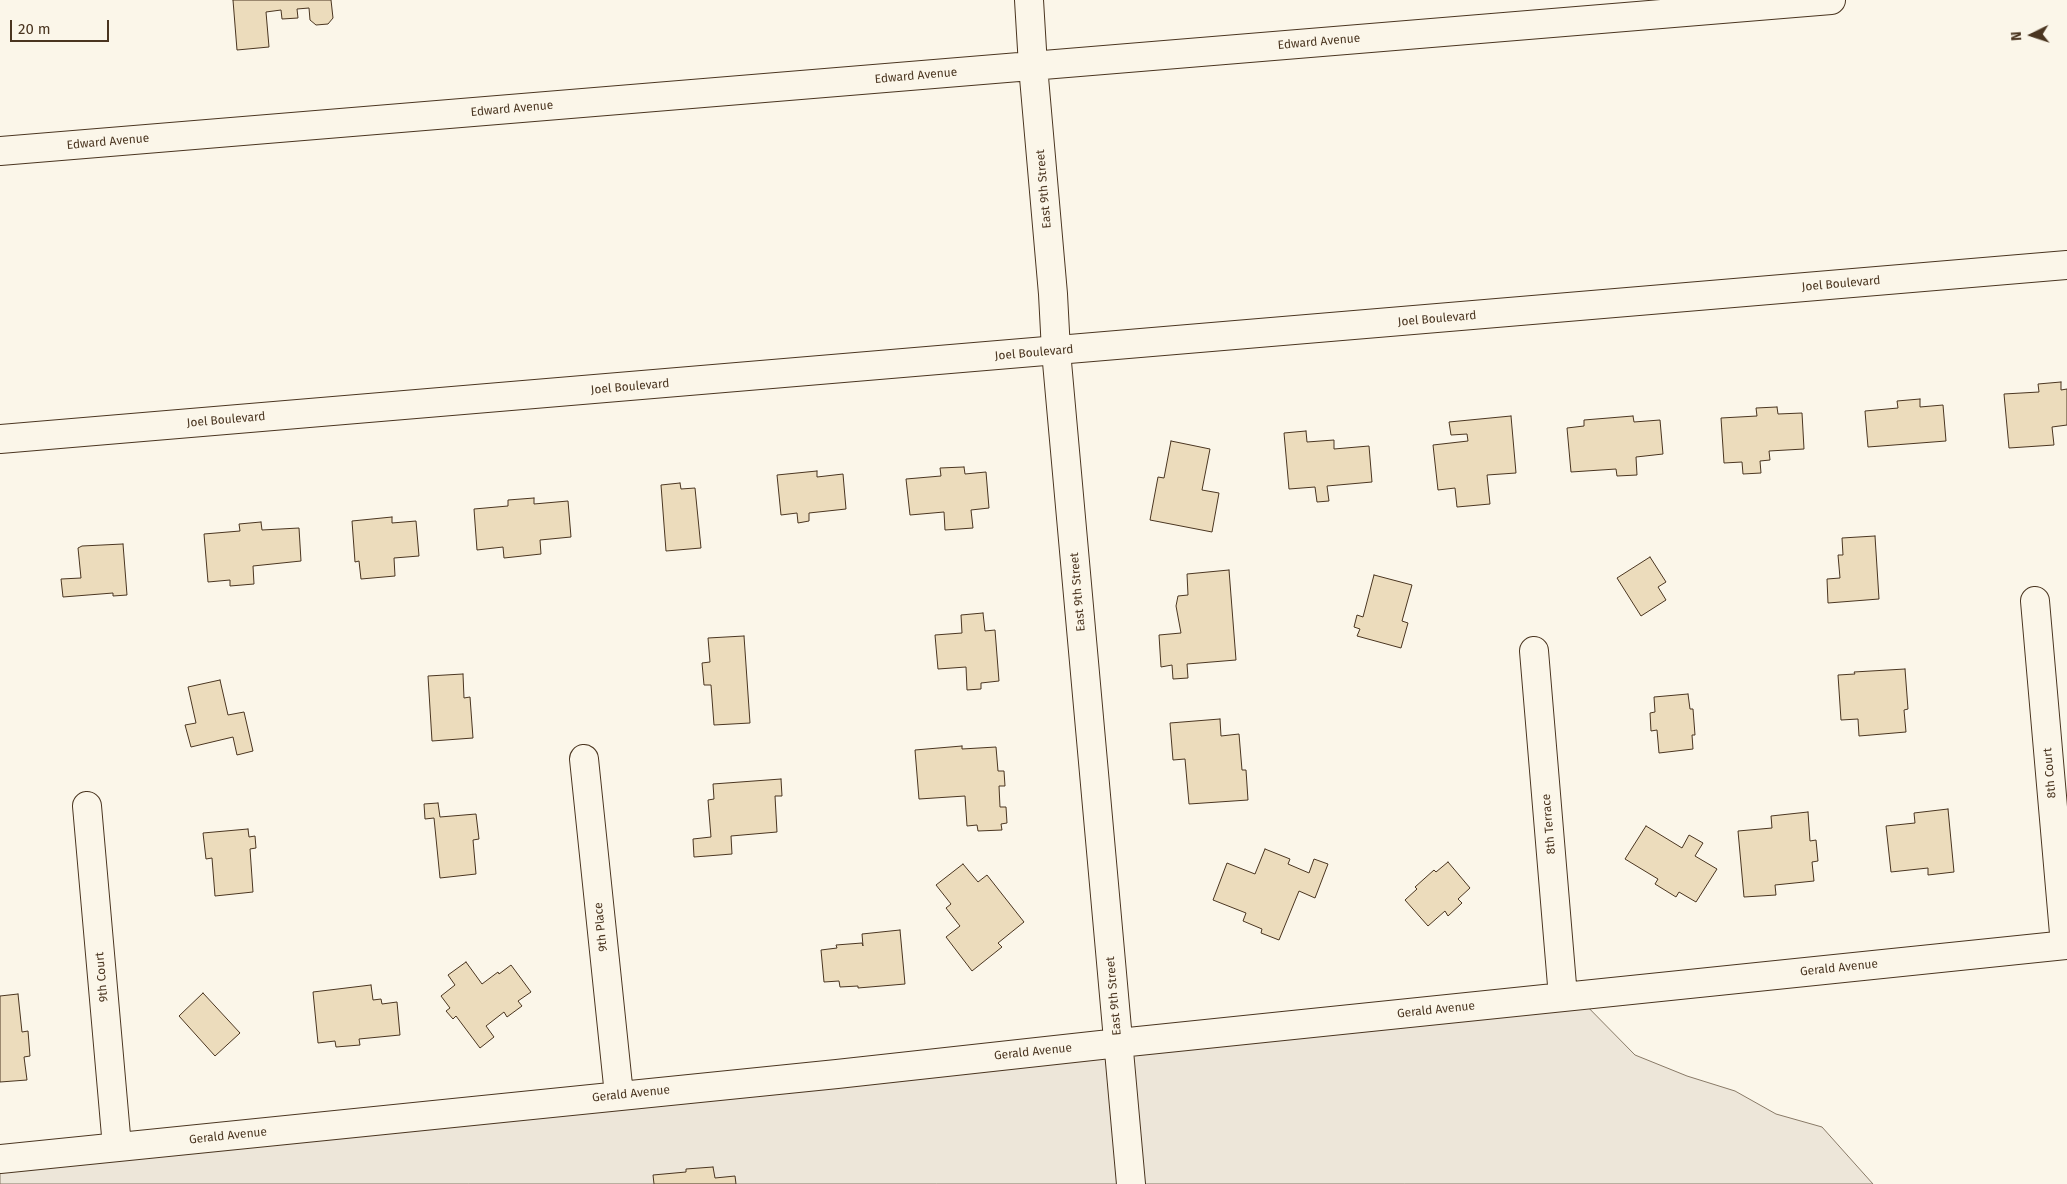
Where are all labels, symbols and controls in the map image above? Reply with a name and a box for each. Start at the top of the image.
scale bar [12,10,111,42]
north arrow [2007,10,2057,60]
text: 20 m [18,20,51,38]
street label: Edward Avenue [1277,31,1361,53]
text: N [2008,31,2025,41]
street label: Edward Avenue [874,65,958,87]
street label: Edward Avenue [470,98,554,120]
street label: Edward Avenue [66,131,150,153]
street label: East 9th Street [1033,149,1055,229]
street label: Joel Boulevard [1801,273,1881,295]
street label: Joel Boulevard [1397,308,1477,330]
street label: Joel Boulevard [994,342,1074,364]
street label: Joel Boulevard [590,376,670,398]
street label: Joel Boulevard [186,409,266,431]
street label: East 9th Street [1067,552,1089,632]
street label: 8th Court [2041,747,2059,799]
street label: 8th Terrace [1539,793,1559,855]
street label: 9th Place [591,902,611,952]
street label: 9th Court [93,951,111,1003]
street label: East 9th Street [1103,956,1125,1036]
street label: Gerald Avenue [1799,957,1879,979]
street label: Gerald Avenue [1396,999,1476,1021]
street label: Gerald Avenue [993,1041,1073,1063]
street label: Gerald Avenue [591,1083,671,1105]
street label: Gerald Avenue [188,1125,268,1147]

